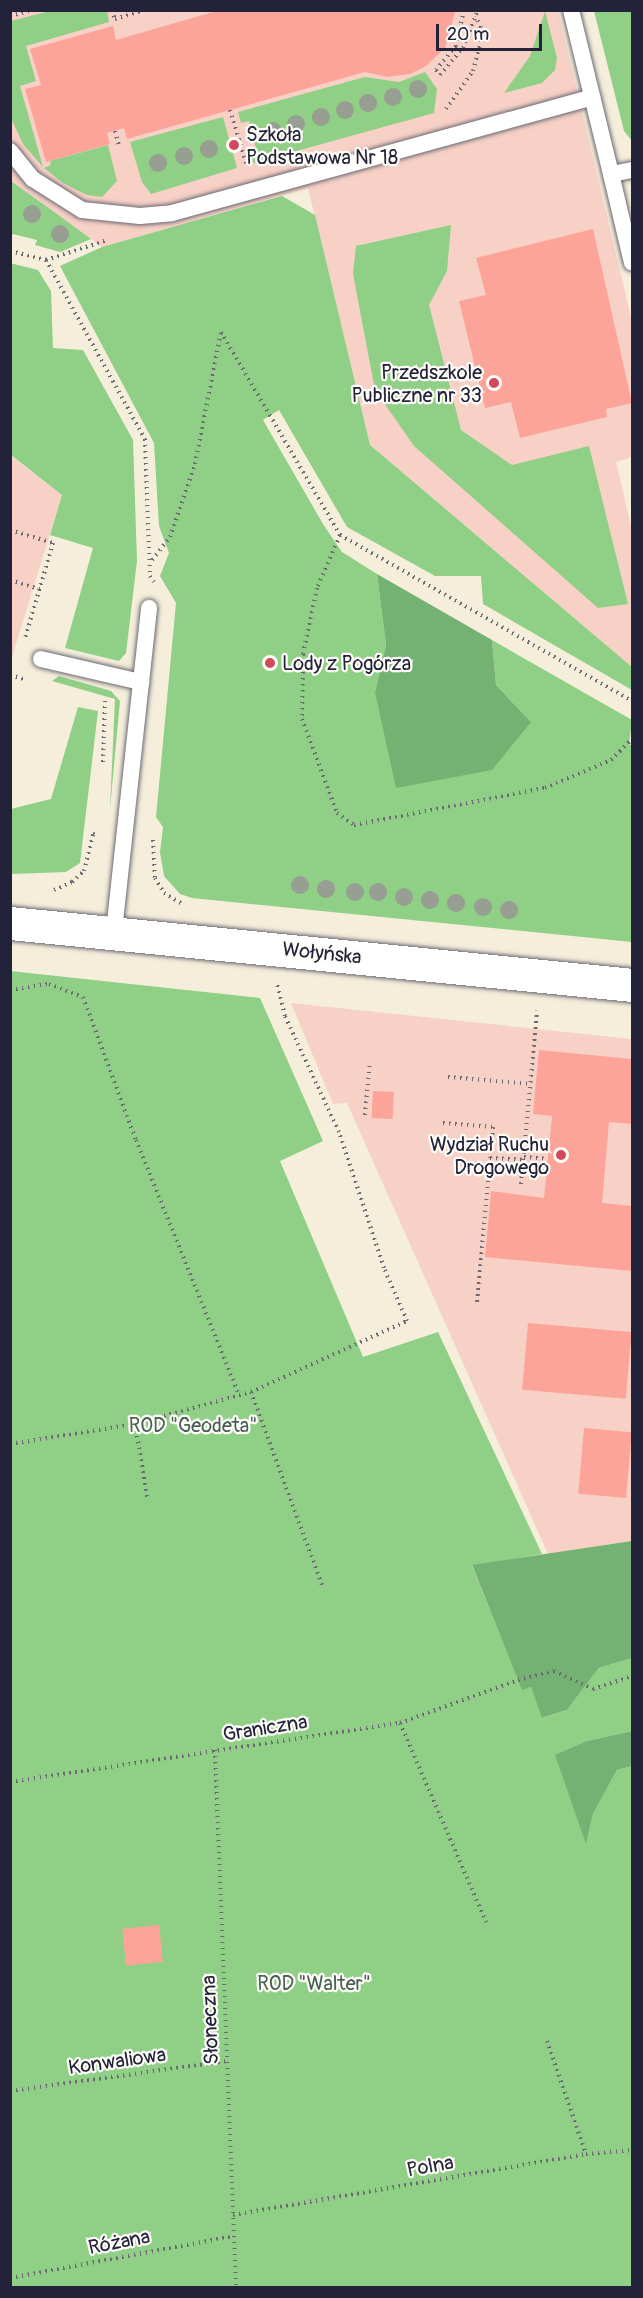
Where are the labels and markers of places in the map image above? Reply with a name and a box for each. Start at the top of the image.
place label: Szkoła Podstawowa Nr 18 [246,122,398,169]
marker: Szkoła Podstawowa Nr 18 [227,138,241,152]
place label: Przedszkole Publiczne nr 33 [352,360,482,407]
marker: Przedszkole Publiczne nr 33 [487,376,501,390]
place label: Lody z Pogórza [282,651,411,675]
marker: Lody z Pogórza [263,656,277,670]
place label: Wydział Ruchu Drogowego [430,1132,549,1179]
marker: Wydział Ruchu Drogowego [554,1148,568,1162]

